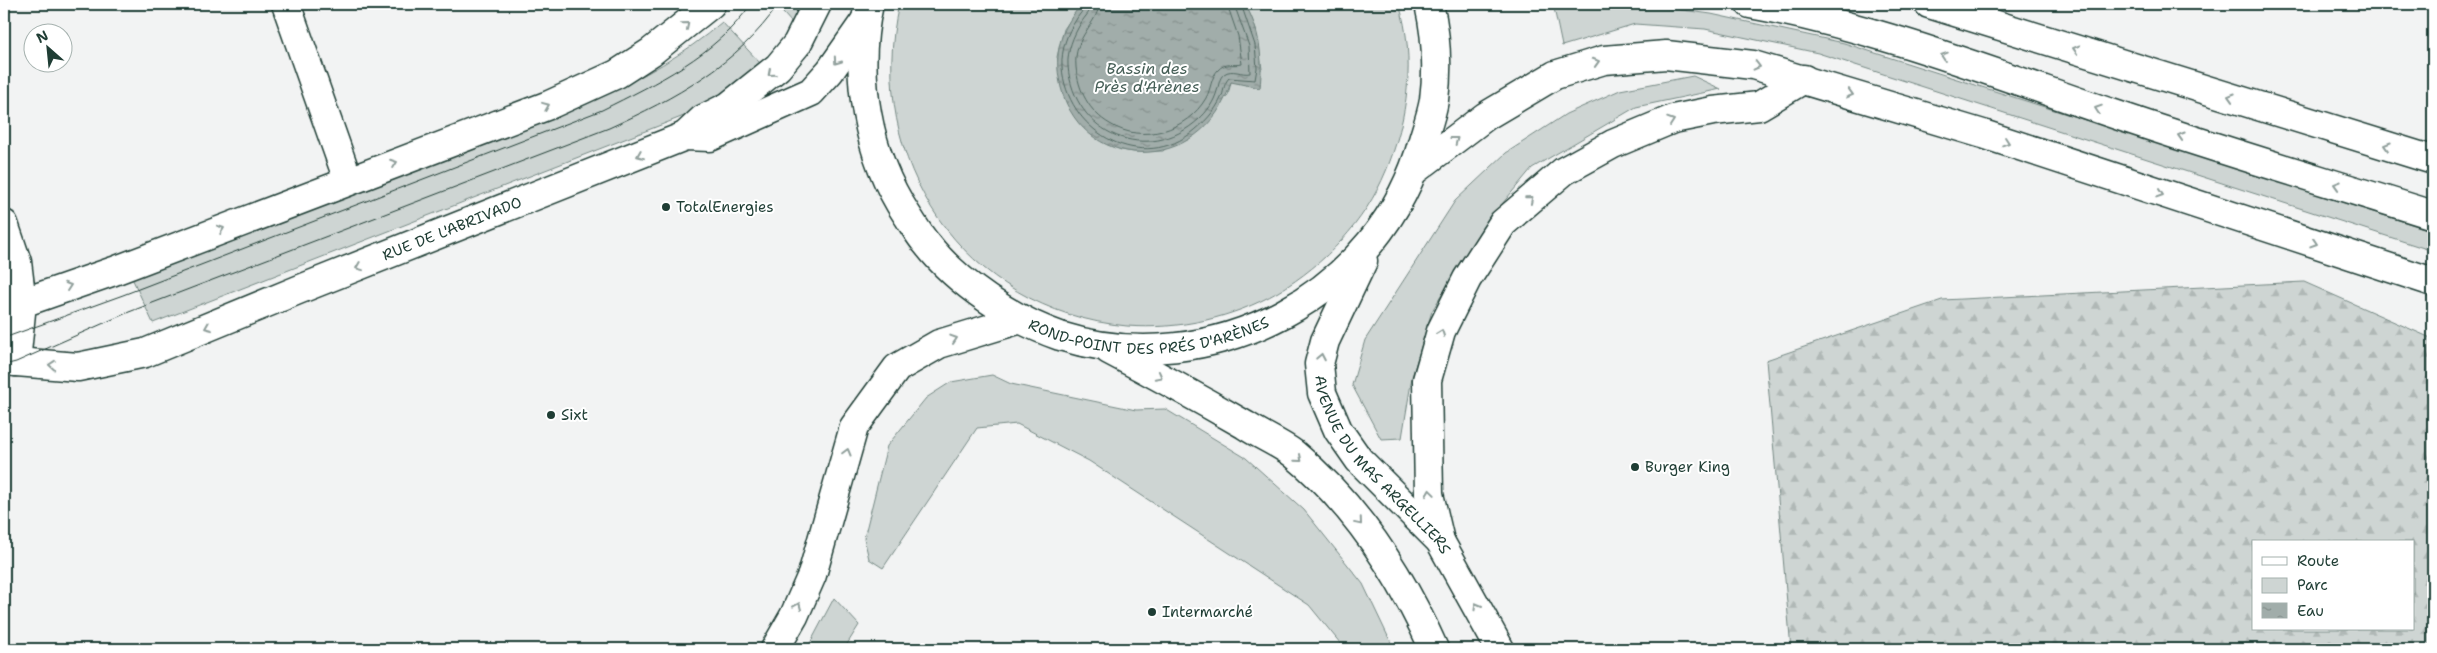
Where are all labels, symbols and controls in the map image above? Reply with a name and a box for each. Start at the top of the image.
north arrow [22,22,72,72]
one-way arrow [681,22,690,31]
text: N [33,26,51,47]
one-way arrow [2073,45,2081,55]
one-way arrow [1941,52,1949,62]
one-way arrow [834,56,843,65]
water label: Bassin des Près d'Arènes [1094,58,1200,97]
one-way arrow [1591,58,1600,68]
one-way arrow [1753,60,1762,71]
one-way arrow [768,67,777,76]
one-way arrow [1846,88,1854,98]
one-way arrow [2228,93,2236,103]
one-way arrow [541,102,550,112]
one-way arrow [2094,104,2103,114]
one-way arrow [1666,117,1675,127]
one-way arrow [2178,132,2186,142]
one-way arrow [2001,136,2009,146]
one-way arrow [1449,137,1458,145]
one-way arrow [2383,141,2391,151]
one-way arrow [636,148,645,159]
one-way arrow [389,159,398,169]
one-way arrow [2333,180,2341,190]
one-way arrow [2155,188,2163,198]
street label: RUE DE L'ABRIVADO [380,192,525,265]
one-way arrow [1525,196,1534,205]
place label: TotalEnergies [676,197,774,217]
marker: TotalEnergies [660,201,672,213]
one-way arrow [216,225,224,235]
one-way arrow [2310,238,2318,248]
one-way arrow [355,261,364,271]
one-way arrow [64,282,72,292]
street label: ROND-POINT DES PRÉS D'ARÈNES [1026,311,1272,329]
text: ROND-POINT DES PRÉS D'ARÈNES [1025,312,1272,359]
one-way arrow [204,321,213,331]
one-way arrow [1435,329,1445,338]
one-way arrow [949,335,957,345]
one-way arrow [1315,353,1326,362]
one-way arrow [48,360,56,371]
one-way arrow [1154,370,1163,380]
street label: AVENUE DU MAS ARGELLIERS [1310,374,1455,558]
place label: Sixt [561,405,588,425]
marker: Sixt [545,409,557,421]
one-way arrow [841,447,852,456]
one-way arrow [1293,453,1302,462]
place label: Burger King [1645,457,1730,477]
marker: Burger King [1629,461,1641,473]
one-way arrow [1425,489,1436,497]
one-way arrow [1353,516,1362,525]
legend [2252,540,2414,630]
text: Route [2297,551,2339,571]
text: Parc [2297,575,2328,595]
text: Eau [2297,601,2324,621]
one-way arrow [792,602,803,611]
place label: Intermarché [1162,602,1253,622]
one-way arrow [1474,602,1484,611]
marker: Intermarché [1146,606,1158,618]

